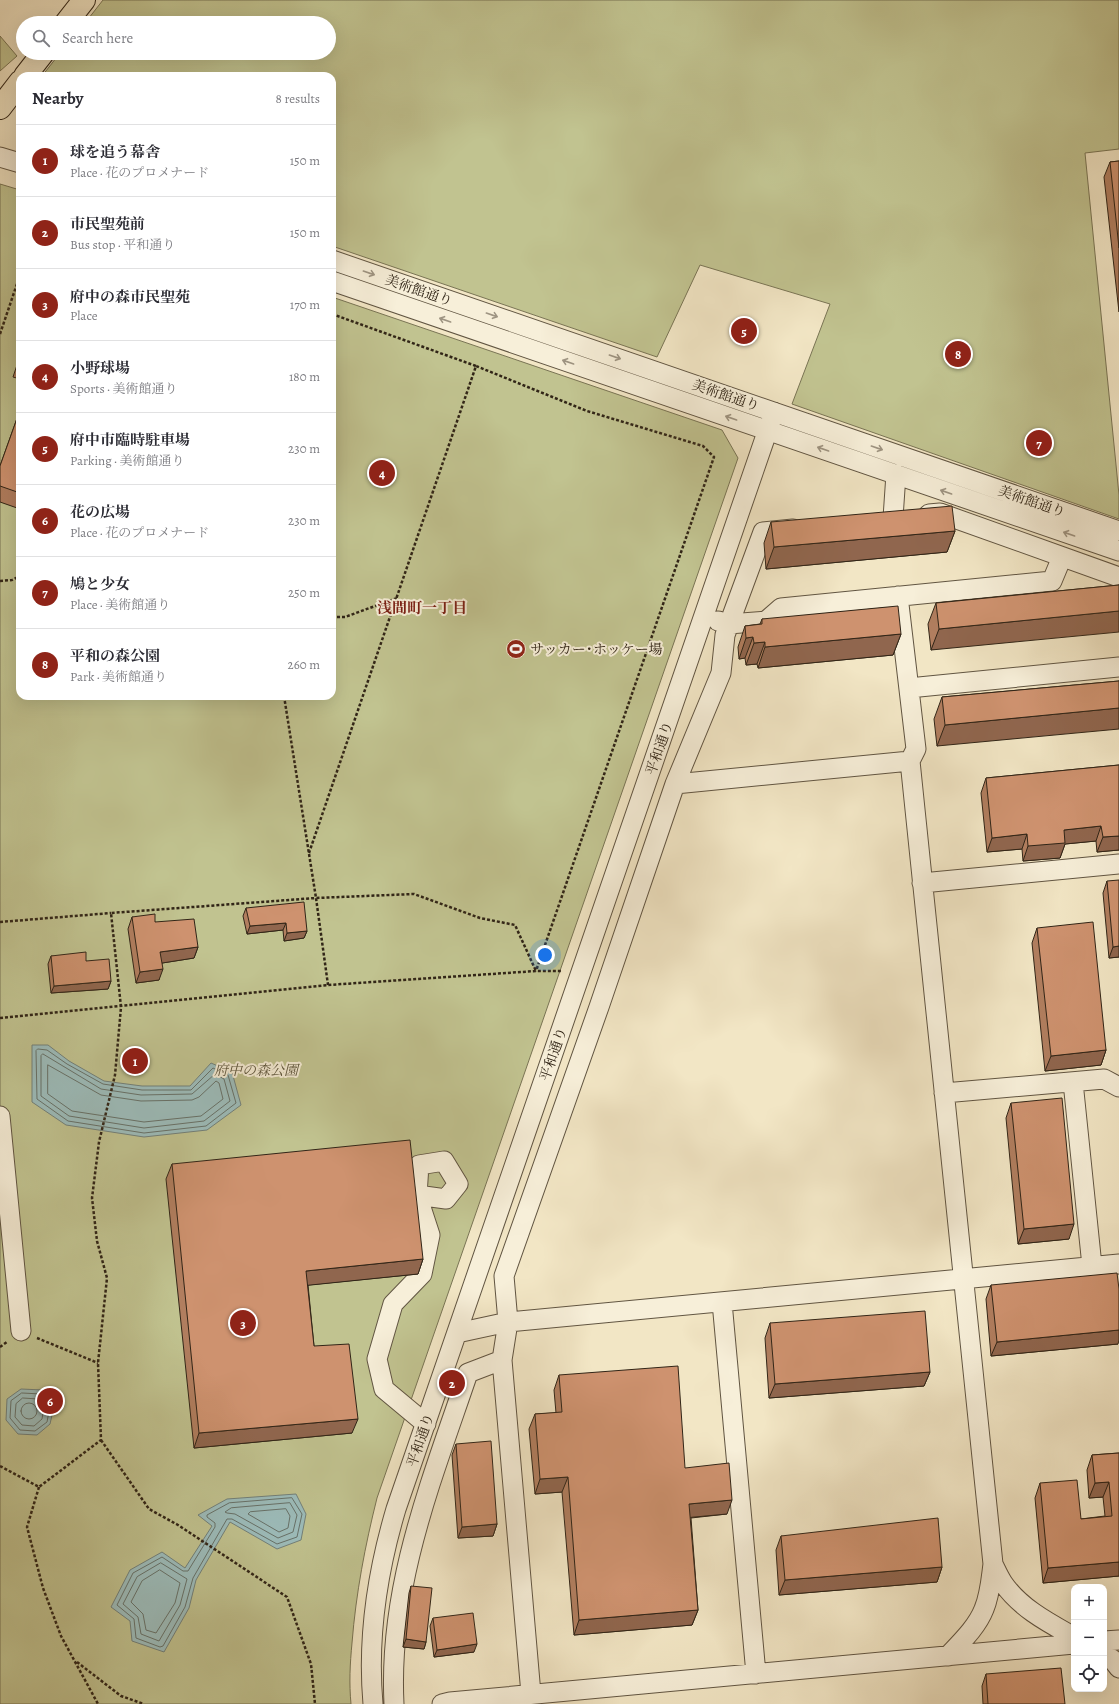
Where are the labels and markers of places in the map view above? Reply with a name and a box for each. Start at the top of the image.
pin: 5 [731,316,757,346]
pin: 8 [945,339,971,369]
pin: 7 [1026,428,1052,458]
pin: 4 [369,458,395,488]
sports icon: サッカー･ホッケー場 [505,638,527,660]
place label: サッカー･ホッケー場 [530,640,663,659]
pin: 1 [122,1046,148,1076]
pin: 3 [230,1308,256,1338]
pin: 2 [439,1368,465,1398]
pin: 6 [37,1386,63,1416]

